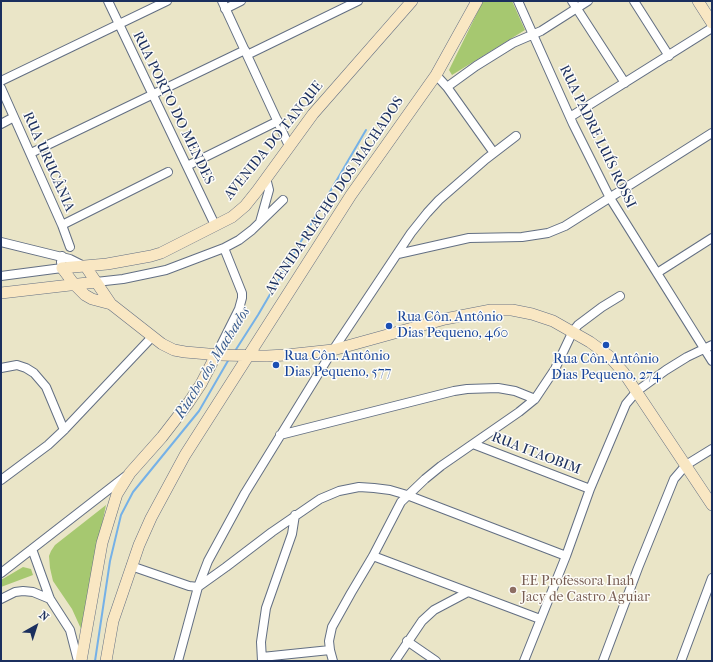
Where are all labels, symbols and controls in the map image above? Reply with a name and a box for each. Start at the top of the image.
street label: RUA PORTO DO MENDES [129,29,217,187]
street label: RUA PADRE LUÍS ROSSI [555,63,639,211]
street label: AVENIDA DO TANQUE [221,78,327,204]
street label: AVENIDA RIACHO DOS MACHADOS [262,94,408,298]
street label: RUA URUCÂNIA [18,109,78,215]
water label: Riacho dos Machados [171,304,255,422]
place label: Rua Côn. Antônio Dias Pequeno, 460 [397,310,508,342]
marker: Rua Côn. Antônio Dias Pequeno, 460 [384,321,394,331]
marker: Rua Côn. Antônio Dias Pequeno, 274 [601,340,611,350]
place label: Rua Côn. Antônio Dias Pequeno, 577 [284,349,391,382]
place label: Rua Côn. Antônio Dias Pequeno, 274 [551,352,661,384]
marker: Rua Côn. Antônio Dias Pequeno, 577 [271,360,281,370]
street label: RUA ITAOBIM [489,429,583,479]
place label: EE Professora Inah Jacy de Castro Aguiar [521,574,650,606]
marker: EE Professora Inah Jacy de Castro Aguiar [508,585,518,595]
north arrow [16,606,56,646]
text: N [37,609,51,624]

